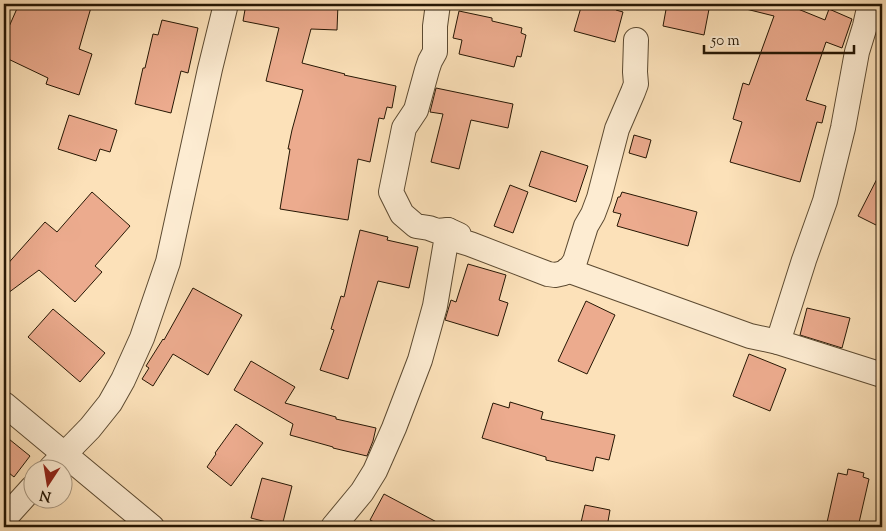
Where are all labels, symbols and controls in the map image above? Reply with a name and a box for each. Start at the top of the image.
scale bar [704,22,854,54]
text: 50 m [710,31,740,52]
north arrow [22,458,72,508]
text: N [38,484,53,506]

